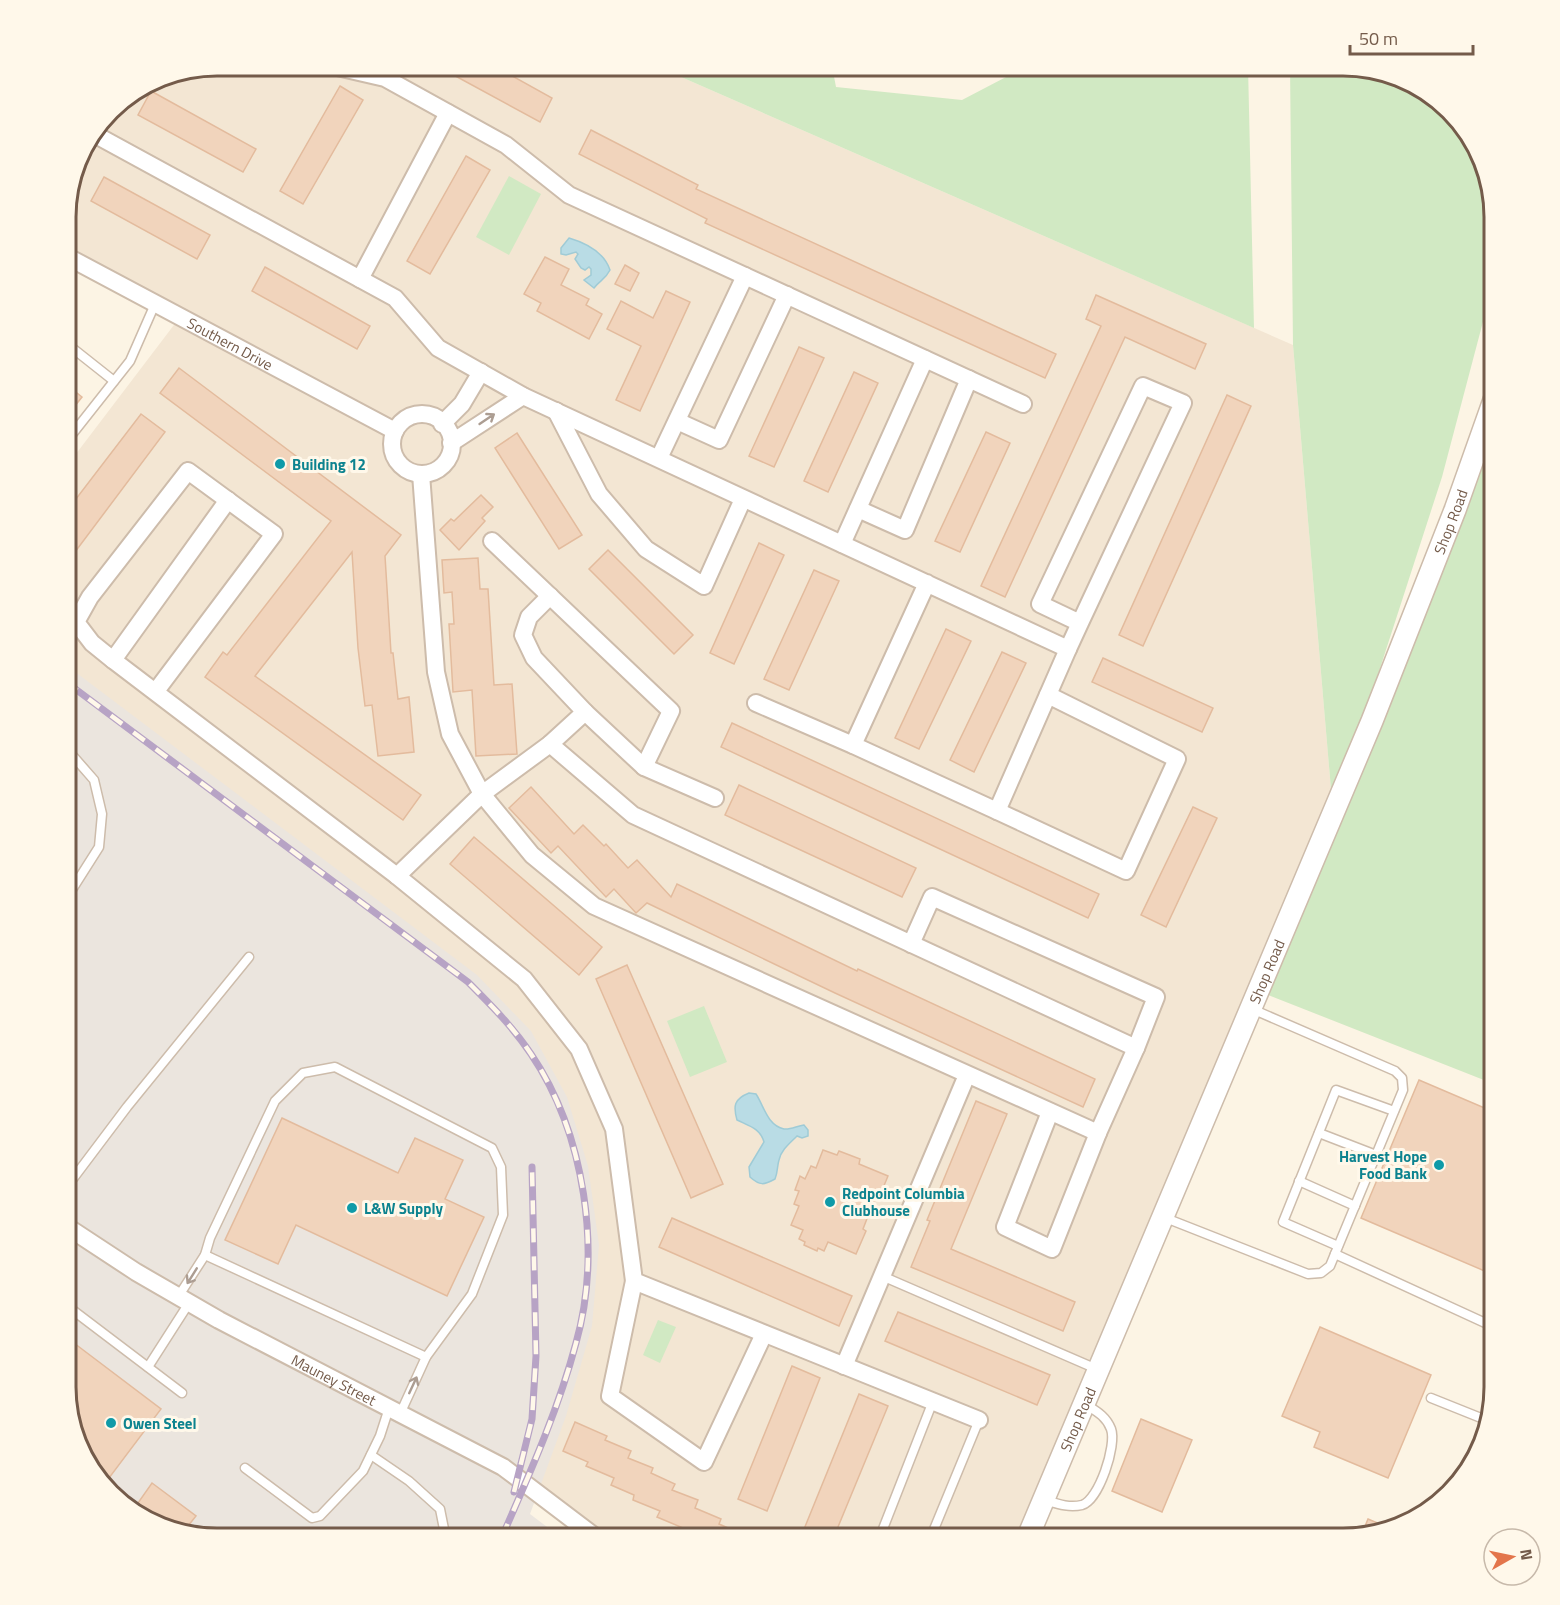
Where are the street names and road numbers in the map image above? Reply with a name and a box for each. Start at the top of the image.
street label: Southern Drive [183,311,277,376]
street label: Shop Road [1427,486,1473,557]
street label: Shop Road [1243,936,1290,1007]
street label: Mauney Street [287,1348,381,1411]
street label: Shop Road [1054,1384,1101,1455]

